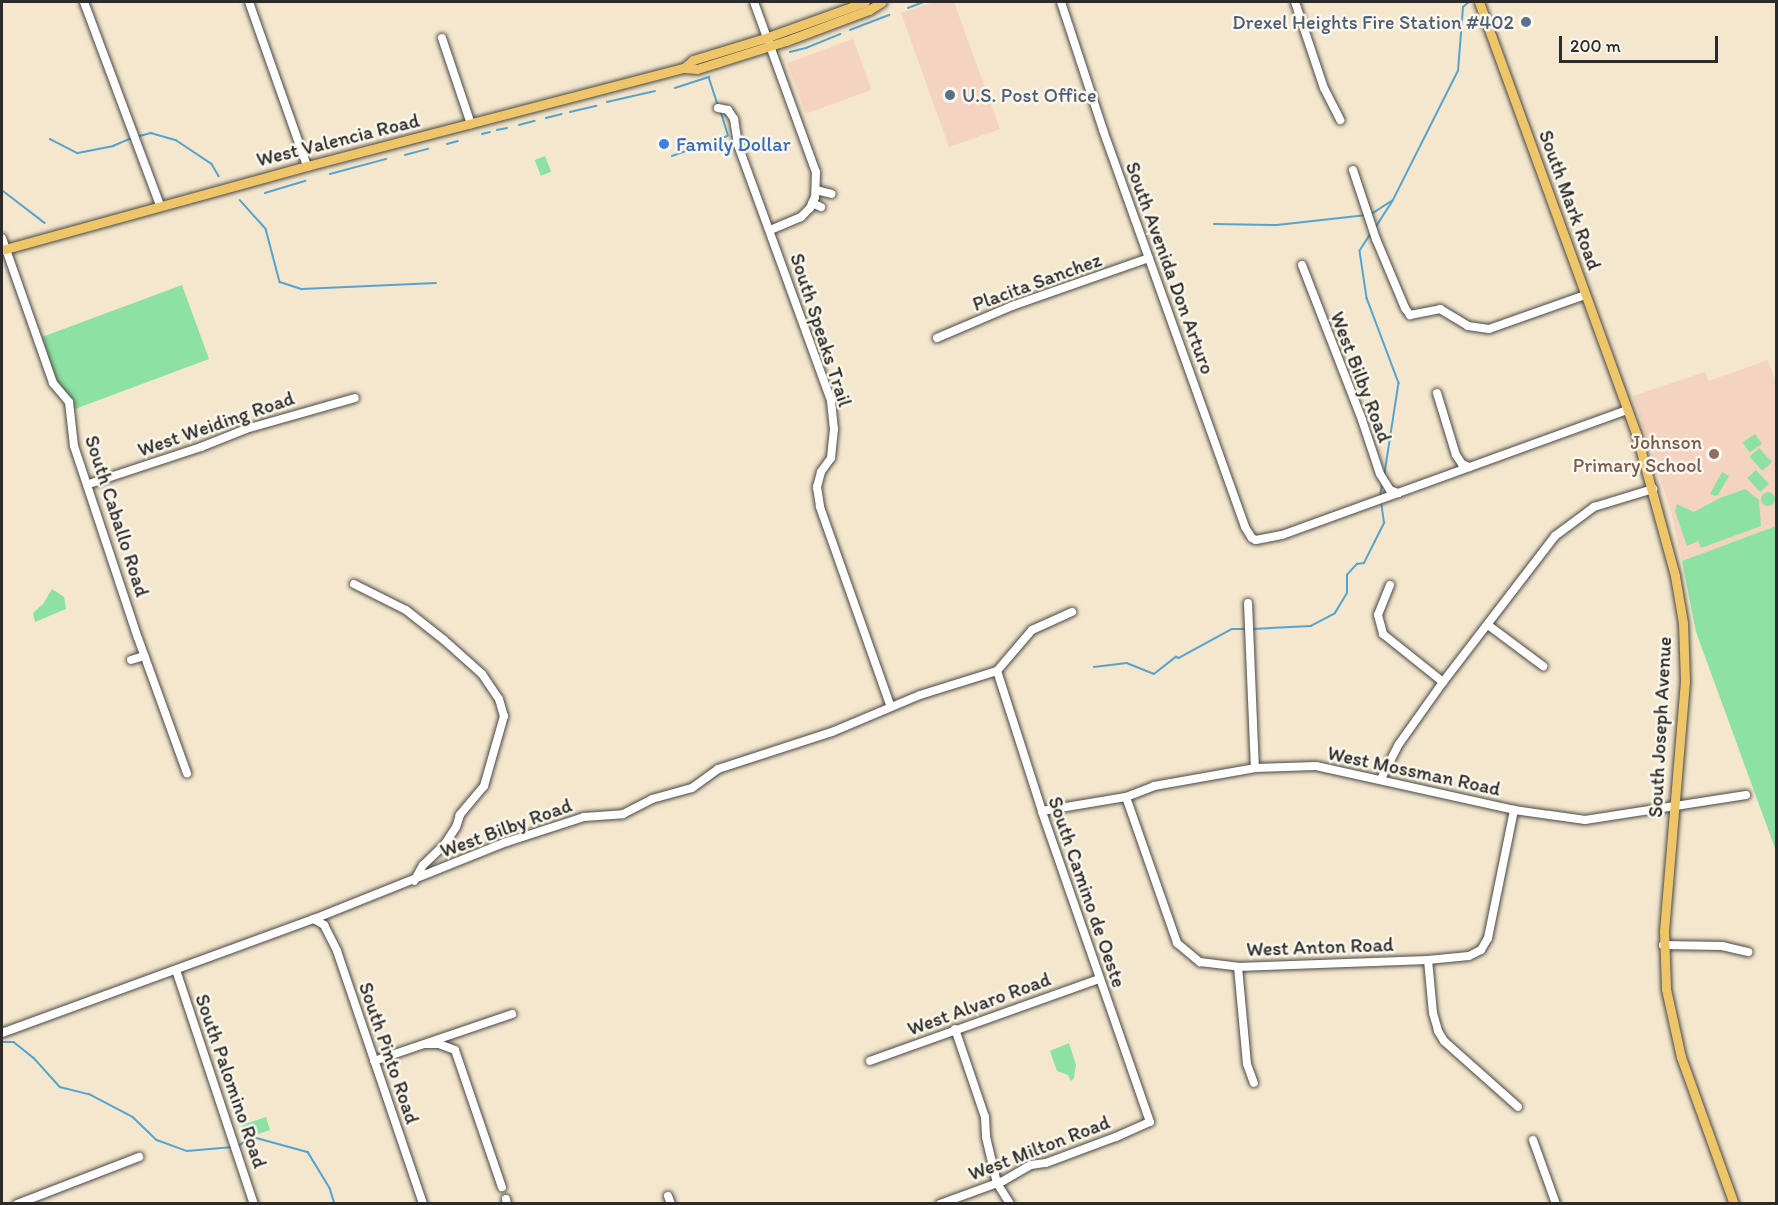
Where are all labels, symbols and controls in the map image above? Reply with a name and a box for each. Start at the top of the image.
place label: Drexel Heights Fire Station #402 [1231,10,1514,34]
marker: Drexel Heights Fire Station #402 [1519,15,1533,29]
scale bar [1562,24,1721,62]
text: 200 m [1570,35,1621,57]
place label: U.S. Post Office [962,83,1096,107]
marker: U.S. Post Office [943,88,957,102]
street label: West Valencia Road [254,108,422,172]
street label: South Mark Road [1534,127,1606,273]
place label: Family Dollar [676,132,790,156]
marker: Family Dollar [657,137,671,151]
street label: South Avenida Don Arturo [1120,159,1220,377]
street label: Placita Sanchez [969,248,1105,316]
street label: South Speaks Trail [785,251,857,409]
street label: West Bilby Road [1325,308,1397,446]
street label: West Weiding Road [135,386,297,462]
place label: Johnson Primary School [1573,430,1702,477]
street label: South Caballo Road [80,433,154,599]
marker: Johnson Primary School [1707,447,1721,461]
street label: South Joseph Avenue [1643,636,1677,818]
street label: West Mossman Road [1325,741,1503,801]
street label: West Bilby Road [437,793,575,863]
street label: South Camino de Oeste [1043,794,1131,990]
street label: West Anton Road [1246,932,1394,962]
street label: West Alvaro Road [904,967,1054,1041]
street label: South Pinto Road [354,979,424,1127]
street label: South Palomino Road [190,991,272,1171]
street label: West Milton Road [965,1110,1113,1186]

